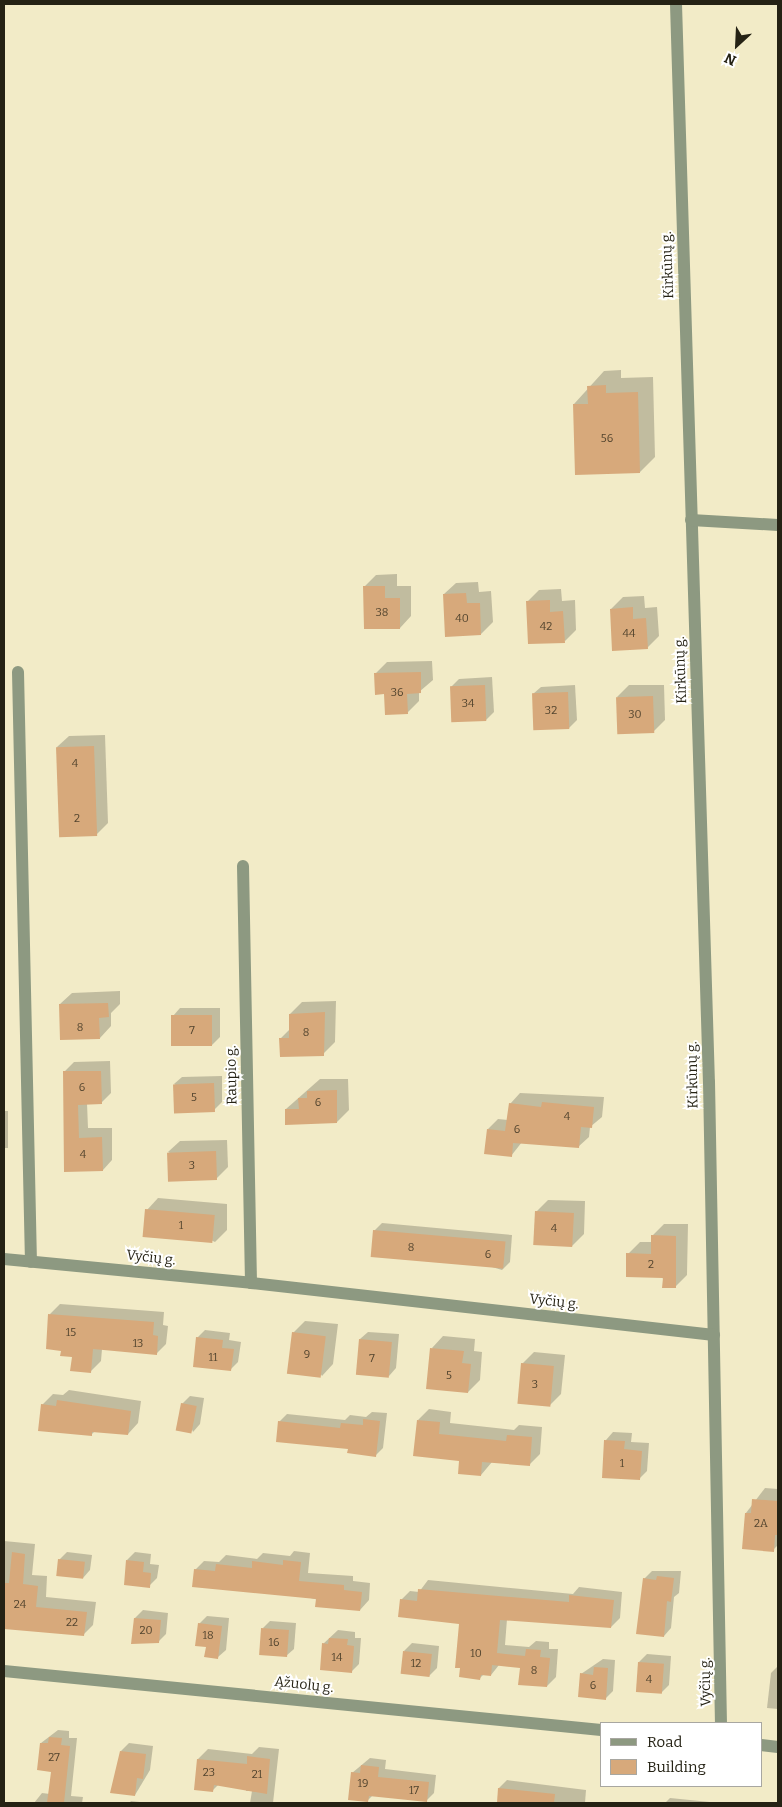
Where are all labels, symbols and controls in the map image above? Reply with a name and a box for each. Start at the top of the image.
north arrow [712,20,762,70]
text: N [722,49,739,69]
street label: Kirkūnų g. [658,231,678,299]
house number: 56 [601,432,613,446]
house number: 38 [376,606,388,620]
house number: 40 [455,612,469,626]
house number: 42 [540,620,552,634]
house number: 44 [623,627,635,641]
street label: Kirkūnų g. [671,636,691,704]
house number: 36 [391,686,403,700]
house number: 34 [462,697,474,711]
house number: 32 [545,704,557,718]
house number: 30 [628,708,642,722]
house number: 4 [72,757,78,771]
house number: 2 [74,812,80,826]
house number: 8 [77,1021,83,1035]
house number: 7 [189,1024,195,1038]
house number: 8 [303,1026,309,1040]
street label: Kirkūnų g. [684,1041,702,1109]
street label: Raupio g. [223,1045,241,1105]
house number: 6 [79,1081,85,1095]
house number: 5 [191,1091,197,1105]
house number: 6 [315,1096,321,1110]
house number: 4 [564,1110,570,1124]
house number: 6 [514,1123,520,1137]
house number: 4 [80,1148,86,1162]
house number: 3 [189,1159,195,1173]
house number: 1 [179,1219,183,1233]
house number: 4 [551,1222,557,1236]
house number: 8 [408,1241,414,1255]
street label: Vyčių g. [126,1247,176,1269]
house number: 6 [485,1248,491,1262]
house number: 2 [648,1258,654,1272]
street label: Vyčių g. [529,1291,579,1313]
house number: 15 [66,1326,76,1340]
house number: 13 [133,1337,143,1351]
house number: 9 [304,1348,310,1362]
house number: 11 [209,1351,217,1365]
house number: 7 [369,1352,375,1366]
house number: 5 [446,1369,452,1383]
house number: 3 [532,1378,538,1392]
house number: 1 [620,1457,624,1471]
house number: 2A [754,1517,768,1531]
house number: 24 [14,1598,26,1612]
house number: 22 [66,1616,78,1630]
house number: 20 [139,1624,153,1638]
house number: 18 [202,1629,214,1643]
house number: 16 [269,1636,279,1650]
house number: 10 [470,1647,482,1661]
house number: 14 [332,1651,342,1665]
house number: 12 [411,1657,421,1671]
street label: Vyčių g. [697,1657,715,1707]
house number: 8 [531,1664,537,1678]
house number: 4 [646,1673,652,1687]
street label: Ąžuolų g. [274,1674,334,1696]
house number: 6 [590,1679,596,1693]
legend [600,1722,762,1787]
text: Road [647,1733,682,1751]
house number: 27 [48,1751,60,1765]
text: Building [647,1758,706,1776]
house number: 23 [203,1766,215,1780]
house number: 21 [252,1768,262,1782]
house number: 19 [358,1777,368,1791]
house number: 17 [409,1784,419,1798]

